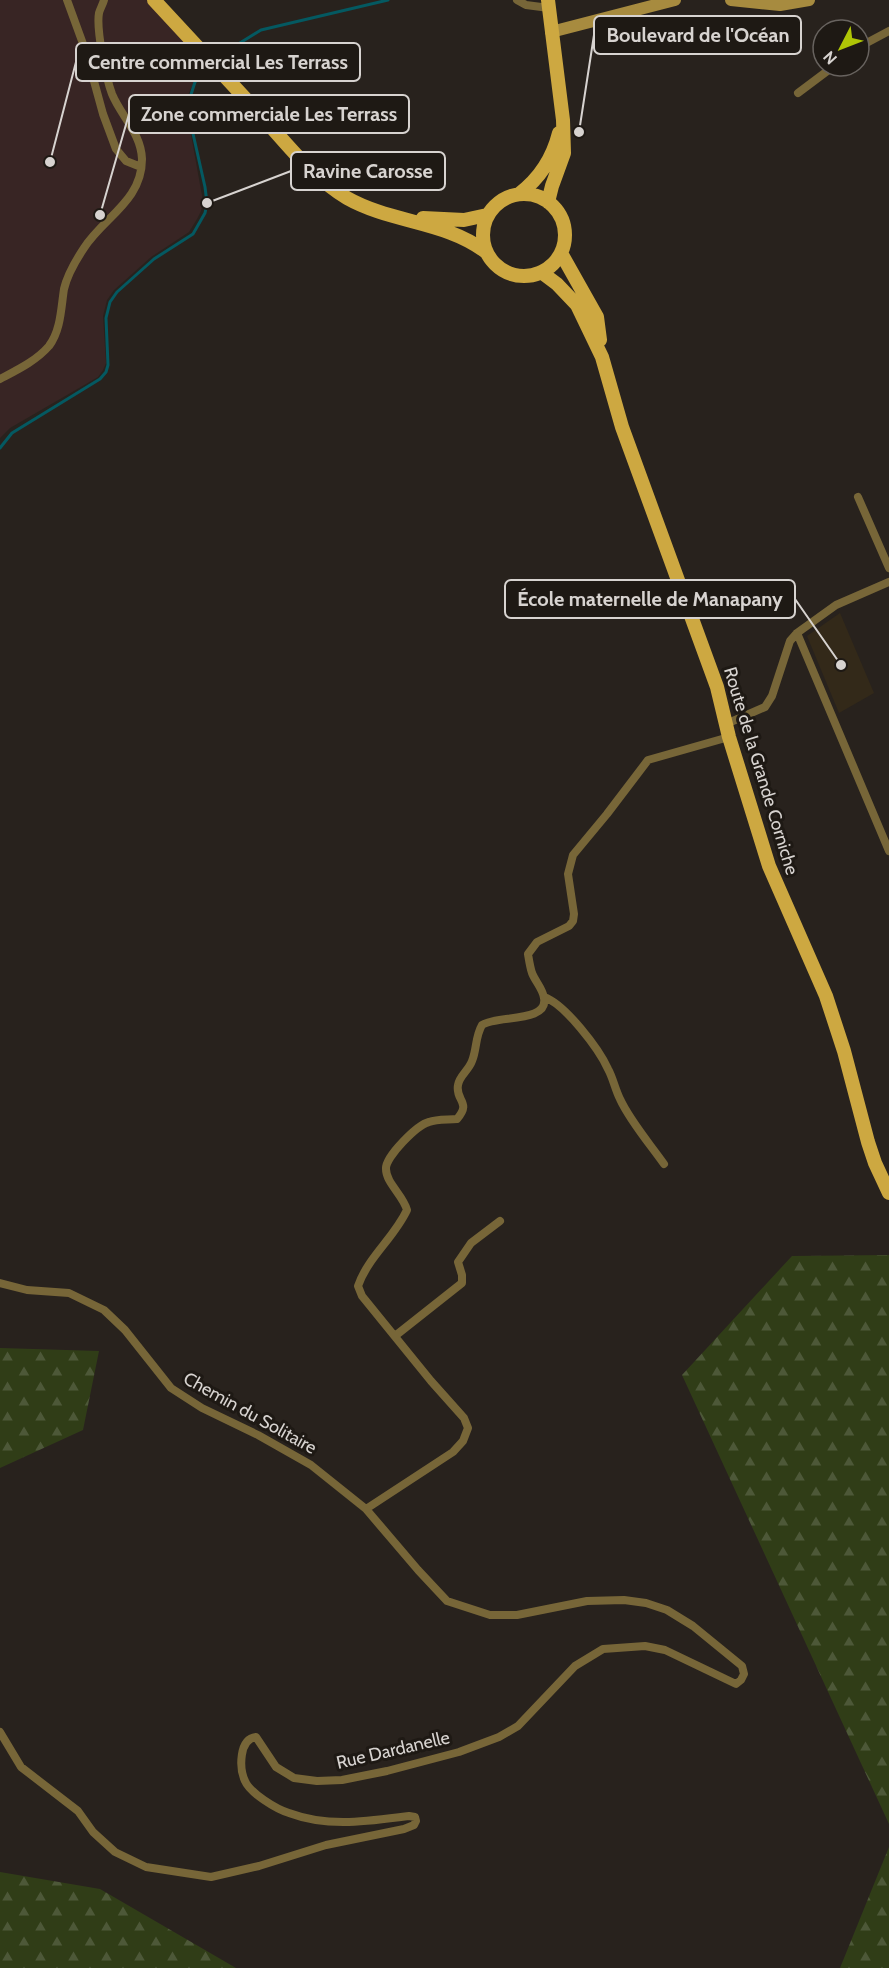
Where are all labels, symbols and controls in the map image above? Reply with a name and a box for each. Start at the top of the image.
callout: Boulevard de l'Océan [594,16,801,54]
north arrow [811,18,871,78]
text: Boulevard de l'Océan [607,23,789,47]
callout: Centre commercial Les Terrass [76,43,360,81]
text: N [819,47,841,68]
text: Centre commercial Les Terrass [88,50,348,74]
callout: Zone commerciale Les Terrass [129,95,409,133]
text: Zone commerciale Les Terrass [141,102,397,126]
callout: Ravine Carosse [291,152,445,190]
text: Ravine Carosse [303,159,433,183]
callout: École maternelle de Manapany [505,580,795,618]
text: École maternelle de Manapany [517,587,783,611]
street label: Route de la Grande Corniche [719,664,803,878]
street label: Chemin du Solitaire [180,1367,320,1459]
street label: Rue Dardanelle [334,1726,452,1774]

